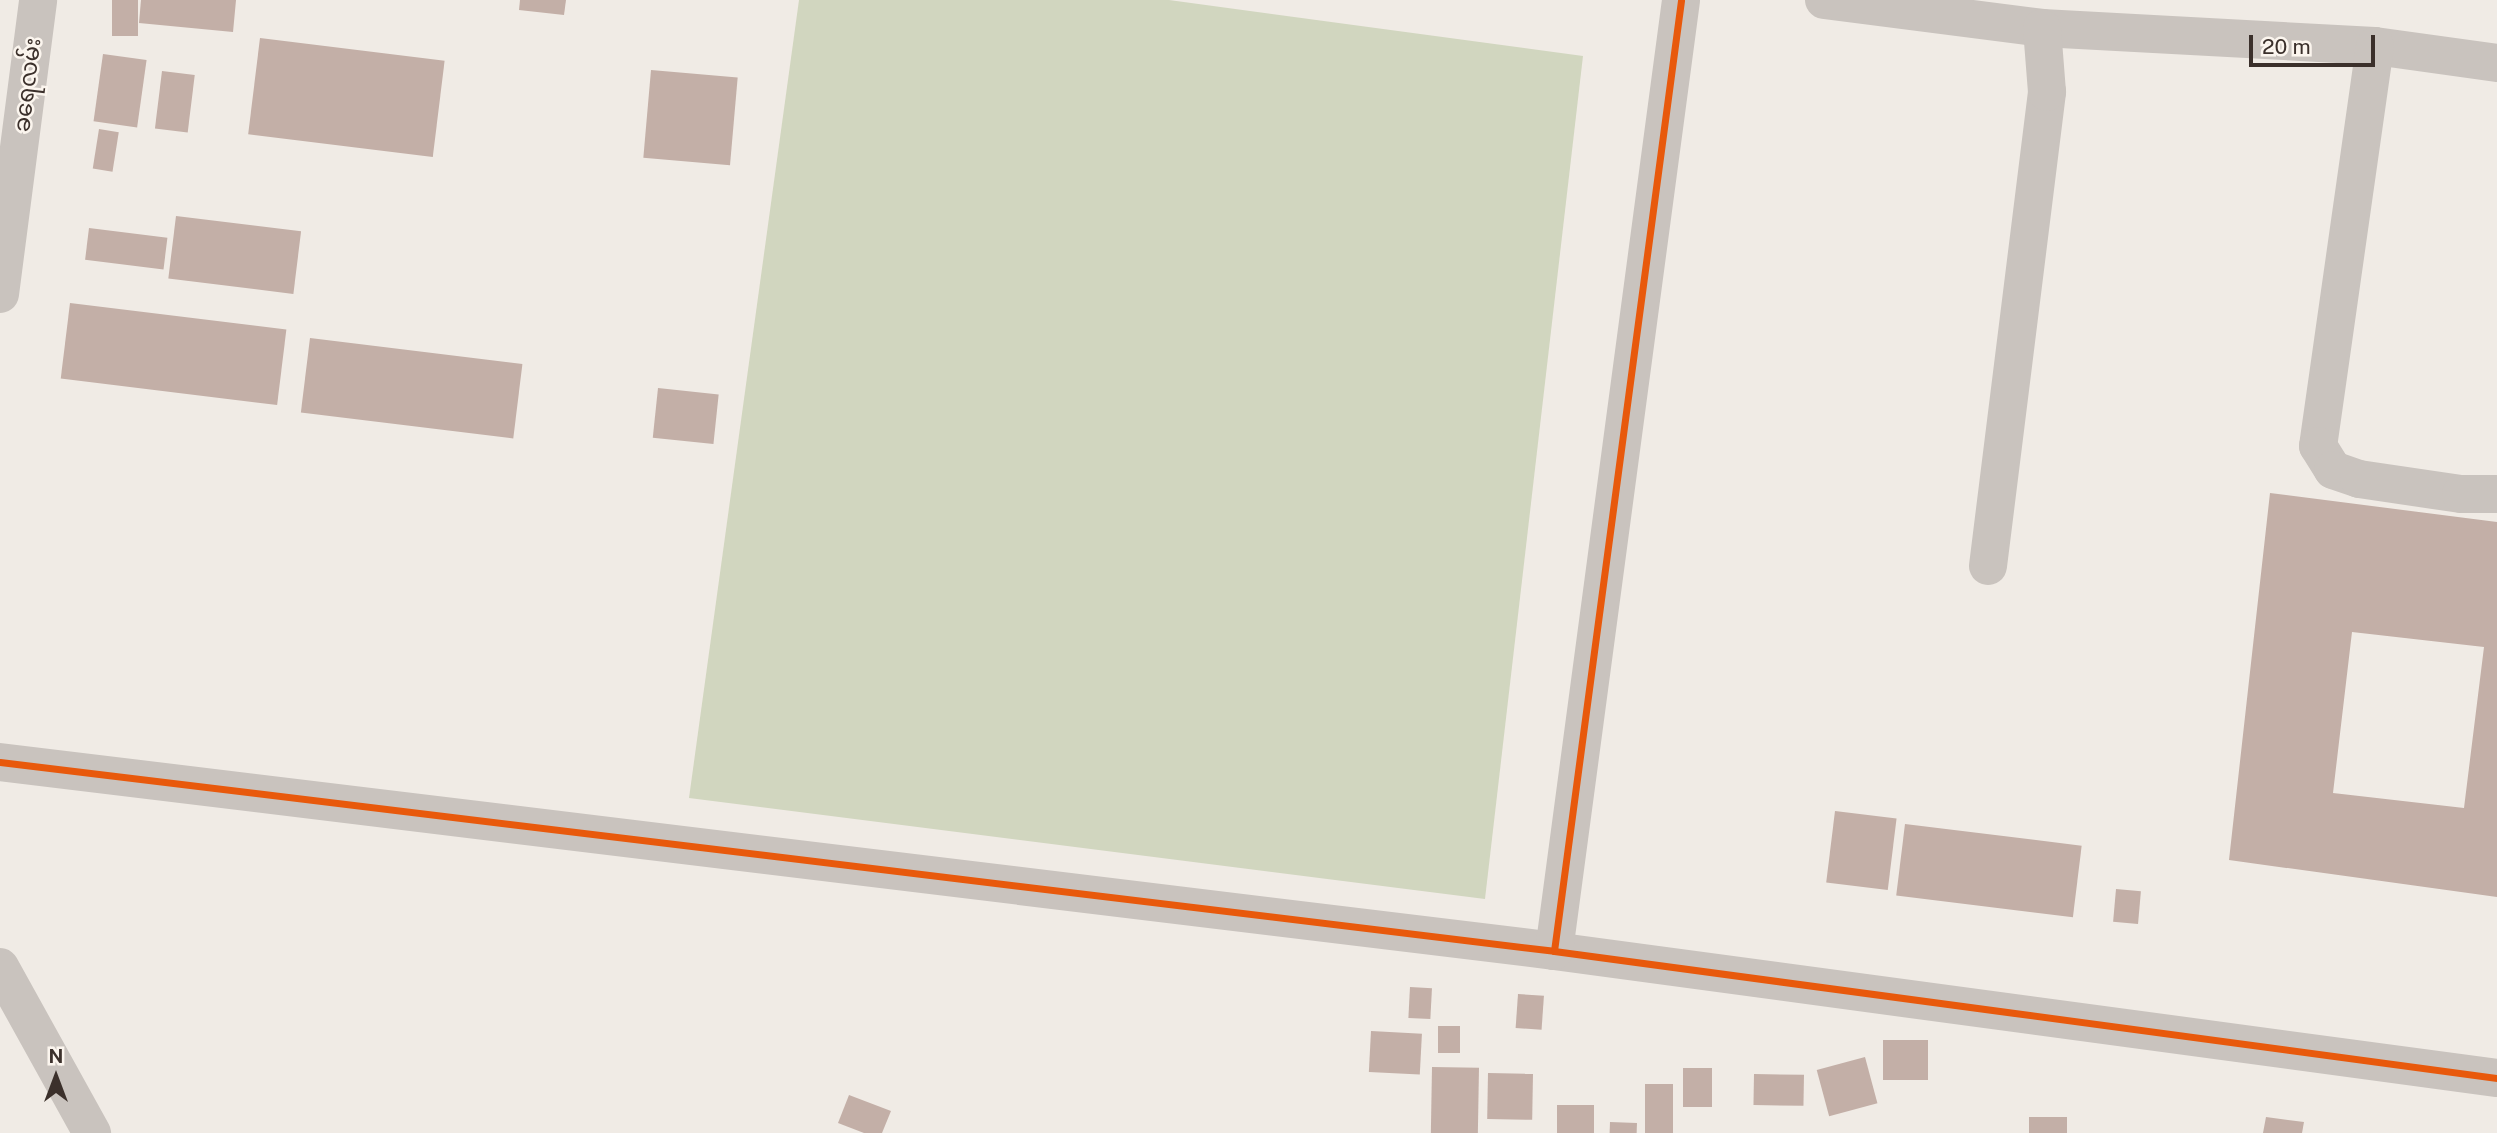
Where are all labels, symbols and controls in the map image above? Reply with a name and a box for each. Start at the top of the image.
scale bar [2252,21,2378,65]
text: 20 m [2262,34,2311,59]
street label: ခရေလမ်း [8,36,46,134]
north arrow [21,1042,91,1112]
text: N [49,1045,63,1067]

